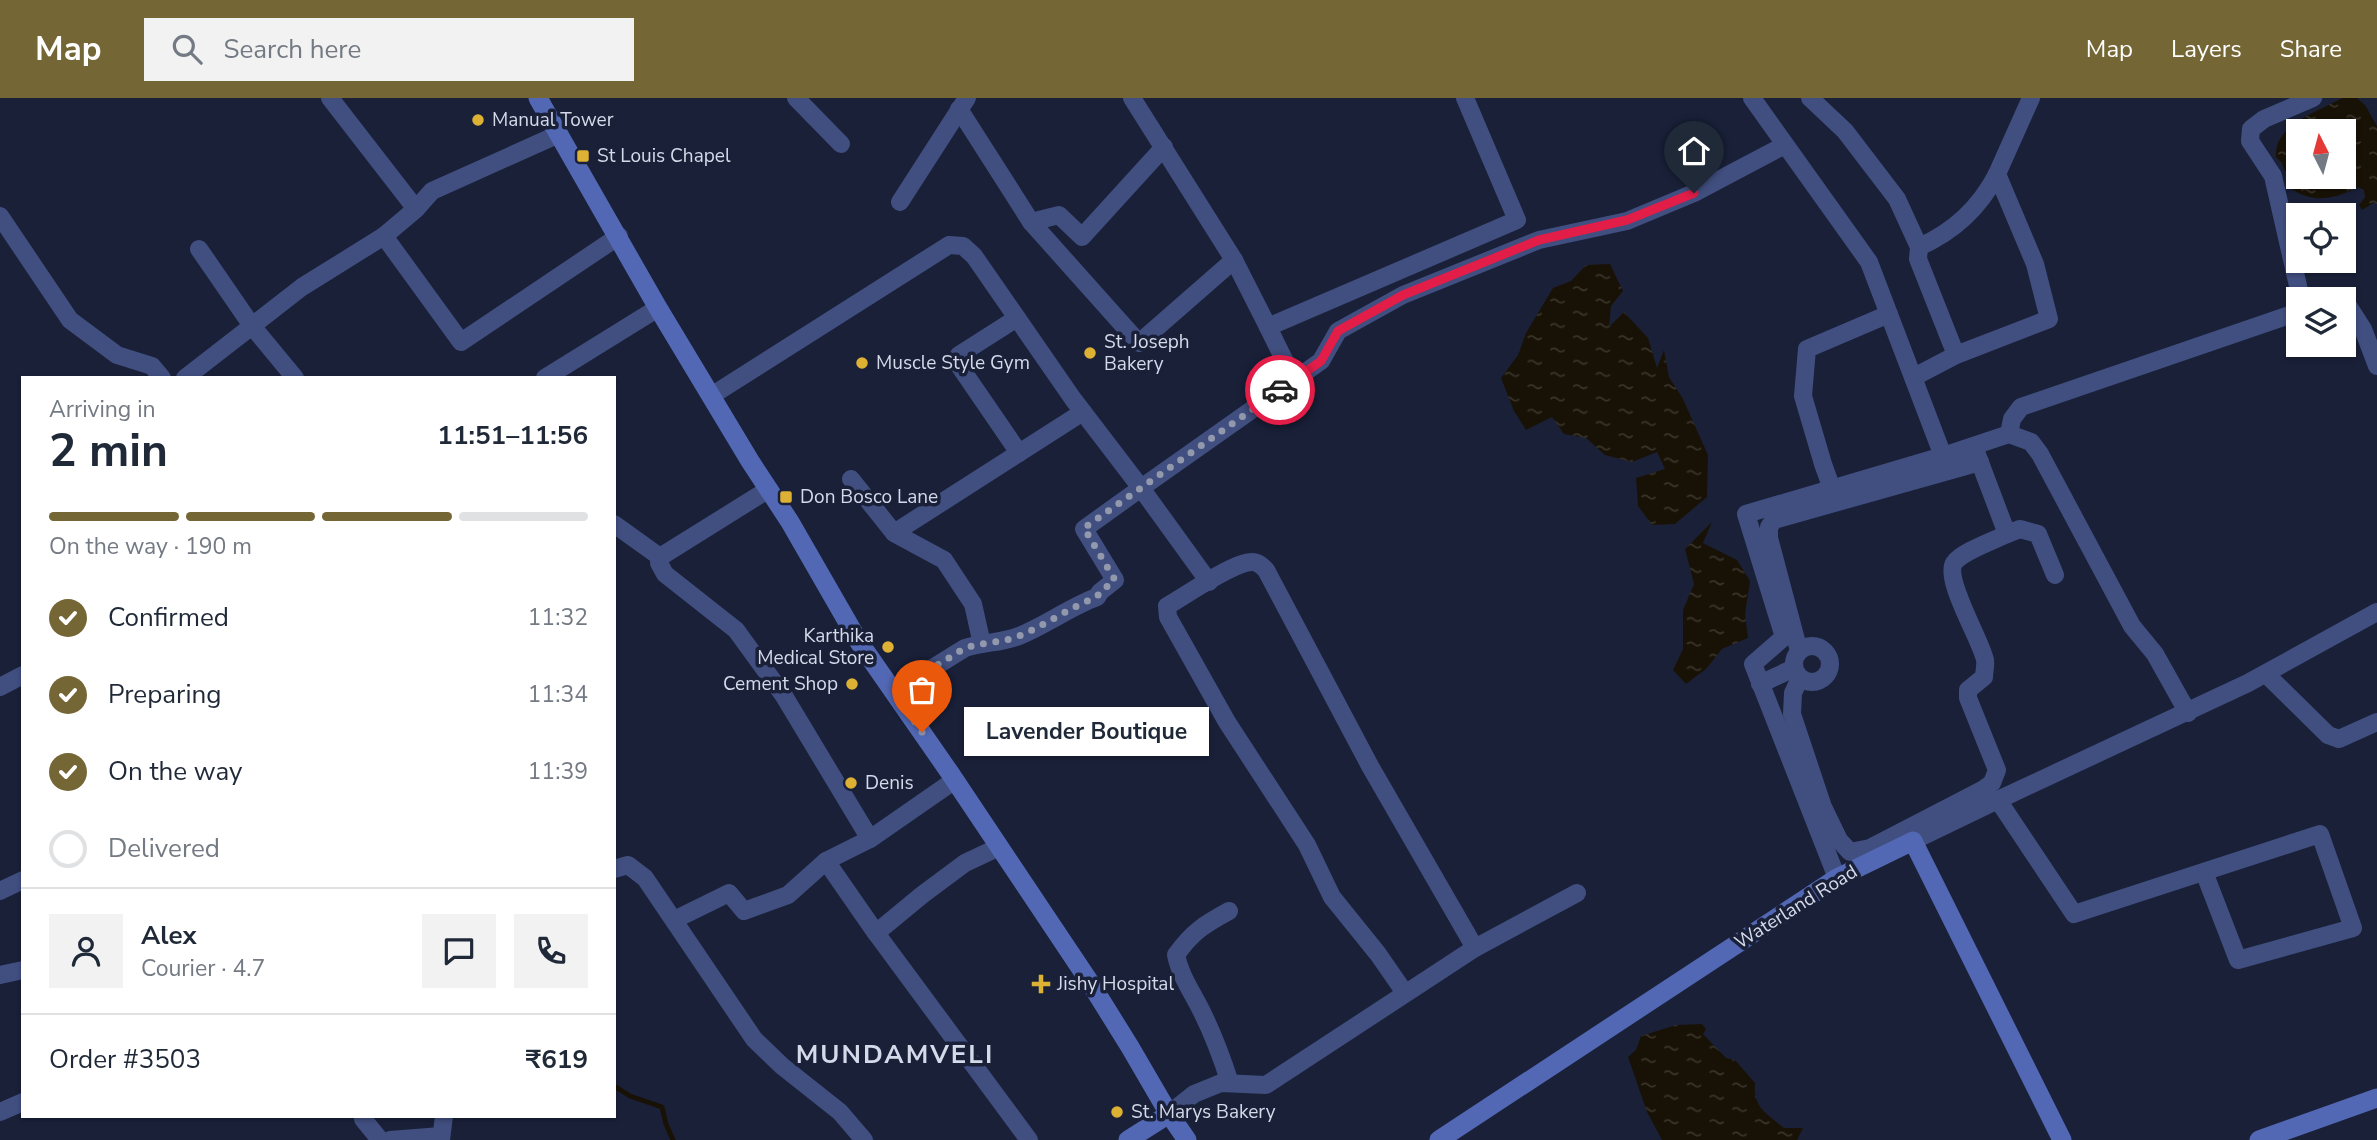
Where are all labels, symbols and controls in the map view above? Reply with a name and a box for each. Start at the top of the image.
search box [144,18,634,81]
text: Map [35,27,102,72]
icon: search [168,30,206,68]
text: Search here [224,32,361,67]
text: Map [2086,33,2133,65]
text: Layers [2171,33,2242,65]
text: Share [2280,33,2342,65]
place label: Manual Tower [492,107,614,133]
marker: Manual Tower [470,112,486,128]
north arrow [2286,119,2356,189]
map controls [2286,119,2356,357]
pin [1664,121,1724,193]
icon: home [1675,132,1713,170]
place label: St Louis Chapel [597,143,731,169]
marker: St Louis Chapel [575,148,591,164]
button: locate [2286,203,2356,273]
button: layers [2286,287,2356,357]
place label: St. Joseph Bakery [1104,329,1190,377]
marker: St. Joseph Bakery [1082,345,1098,361]
place label: Muscle Style Gym [876,350,1030,376]
marker: Muscle Style Gym [854,355,870,371]
courier [1245,355,1315,425]
icon: car [1261,371,1299,409]
text: Arriving in [49,394,156,425]
text: 11:51–11:56 [437,418,588,453]
text: 2 min [49,419,168,482]
place label: Don Bosco Lane [800,484,938,510]
marker: Don Bosco Lane [778,489,794,505]
text: On the way · 190 m [49,531,252,562]
icon: check [49,599,87,637]
text: Confirmed [108,600,229,635]
text: 11:32 [528,602,588,633]
place label: Karthika Medical Store [757,623,874,671]
marker: Karthika Medical Store [880,639,896,655]
pin [892,660,952,732]
place label: Cement Shop [723,671,838,697]
icon: bag [903,671,941,709]
icon: check [49,676,87,714]
marker: Cement Shop [844,676,860,692]
text: Preparing [108,677,221,712]
text: 11:34 [528,679,588,710]
callout: Lavender Boutique [964,708,1209,756]
text: Lavender Boutique [986,716,1187,747]
icon: check [49,753,87,791]
text: On the way [108,754,242,789]
text: 11:39 [528,756,588,787]
place label: Denis [865,770,914,796]
marker: Denis [843,775,859,791]
text: Delivered [108,831,220,866]
street label: Waterland Road [1730,859,1862,955]
button: person [49,914,123,988]
button: chat [422,914,496,988]
button: phone [514,914,588,988]
text: Alex [141,918,197,953]
text: Courier · 4.7 [141,953,265,984]
place label: Jishy Hospital [1056,971,1174,997]
marker: Jishy Hospital [1031,974,1051,994]
district label: MUNDAMVELI [796,1037,994,1072]
text: Order #3503 [49,1042,201,1077]
text: ₹619 [526,1042,588,1077]
place label: St. Marys Bakery [1131,1099,1276,1125]
marker: St. Marys Bakery [1109,1104,1125,1120]

